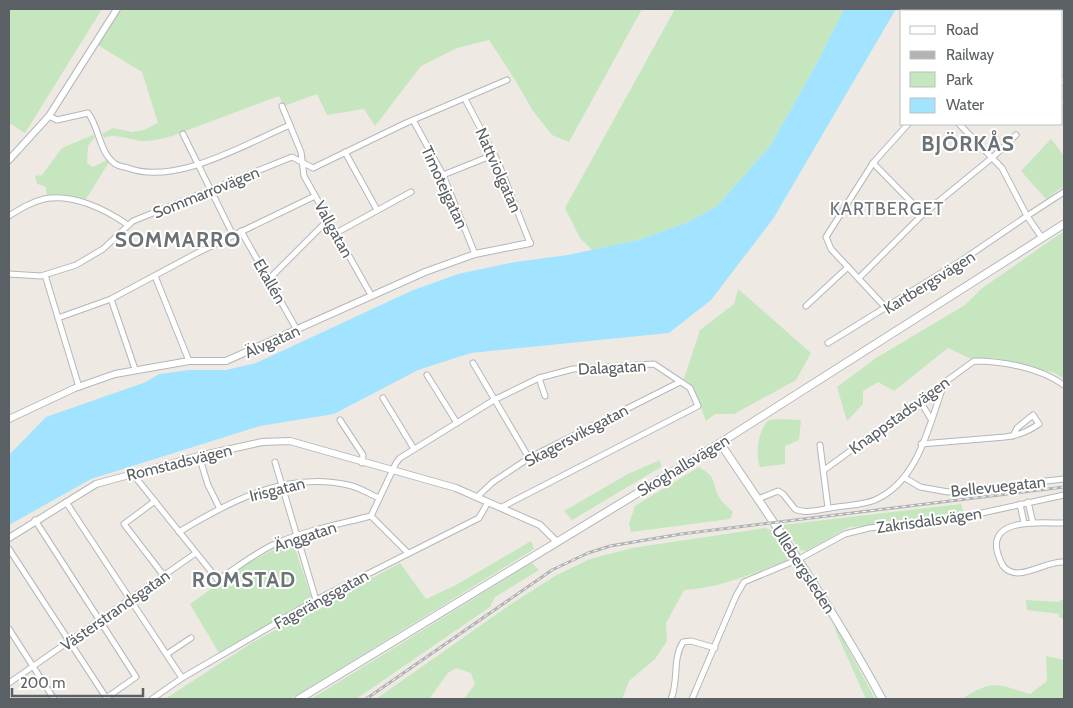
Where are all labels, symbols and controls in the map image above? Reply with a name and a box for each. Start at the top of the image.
legend [900,10,1063,125]
text: Road [946,21,979,39]
text: Railway [946,46,995,64]
text: Park [946,71,973,89]
text: Water [946,96,984,114]
street label: Nattviolgatan [471,125,526,216]
district label: BJÖRKÅS [921,130,1015,156]
street label: Timotejgatan [417,143,472,232]
street label: Sommarrovägen [150,162,262,222]
street label: Vallgatan [310,198,357,261]
district label: KARTBERGET [830,198,944,220]
district label: SOMMARRO [115,227,241,252]
street label: Kartbergsvägen [880,247,979,318]
street label: Ekallén [249,256,290,307]
street label: Älvgatan [242,321,303,362]
street label: Dalagatan [577,356,647,379]
street label: Knappstadsvägen [845,373,953,458]
street label: Skagersviksgatan [521,400,631,471]
street label: Skoghallsvägen [634,430,733,500]
street label: Romstadsvägen [124,440,234,485]
street label: Bellevuegatan [950,472,1046,501]
street label: Irisgatan [247,473,307,506]
street label: Zakrisdalsvägen [875,504,983,537]
street label: Änggatan [272,517,339,555]
street label: Ullebergsleden [768,521,839,617]
street label: Västerstrandsgatan [57,566,173,655]
street label: Fagerängsgatan [271,566,372,633]
district label: ROMSTAD [192,567,296,592]
scale bar [12,666,144,698]
text: 200 m [20,674,65,692]

